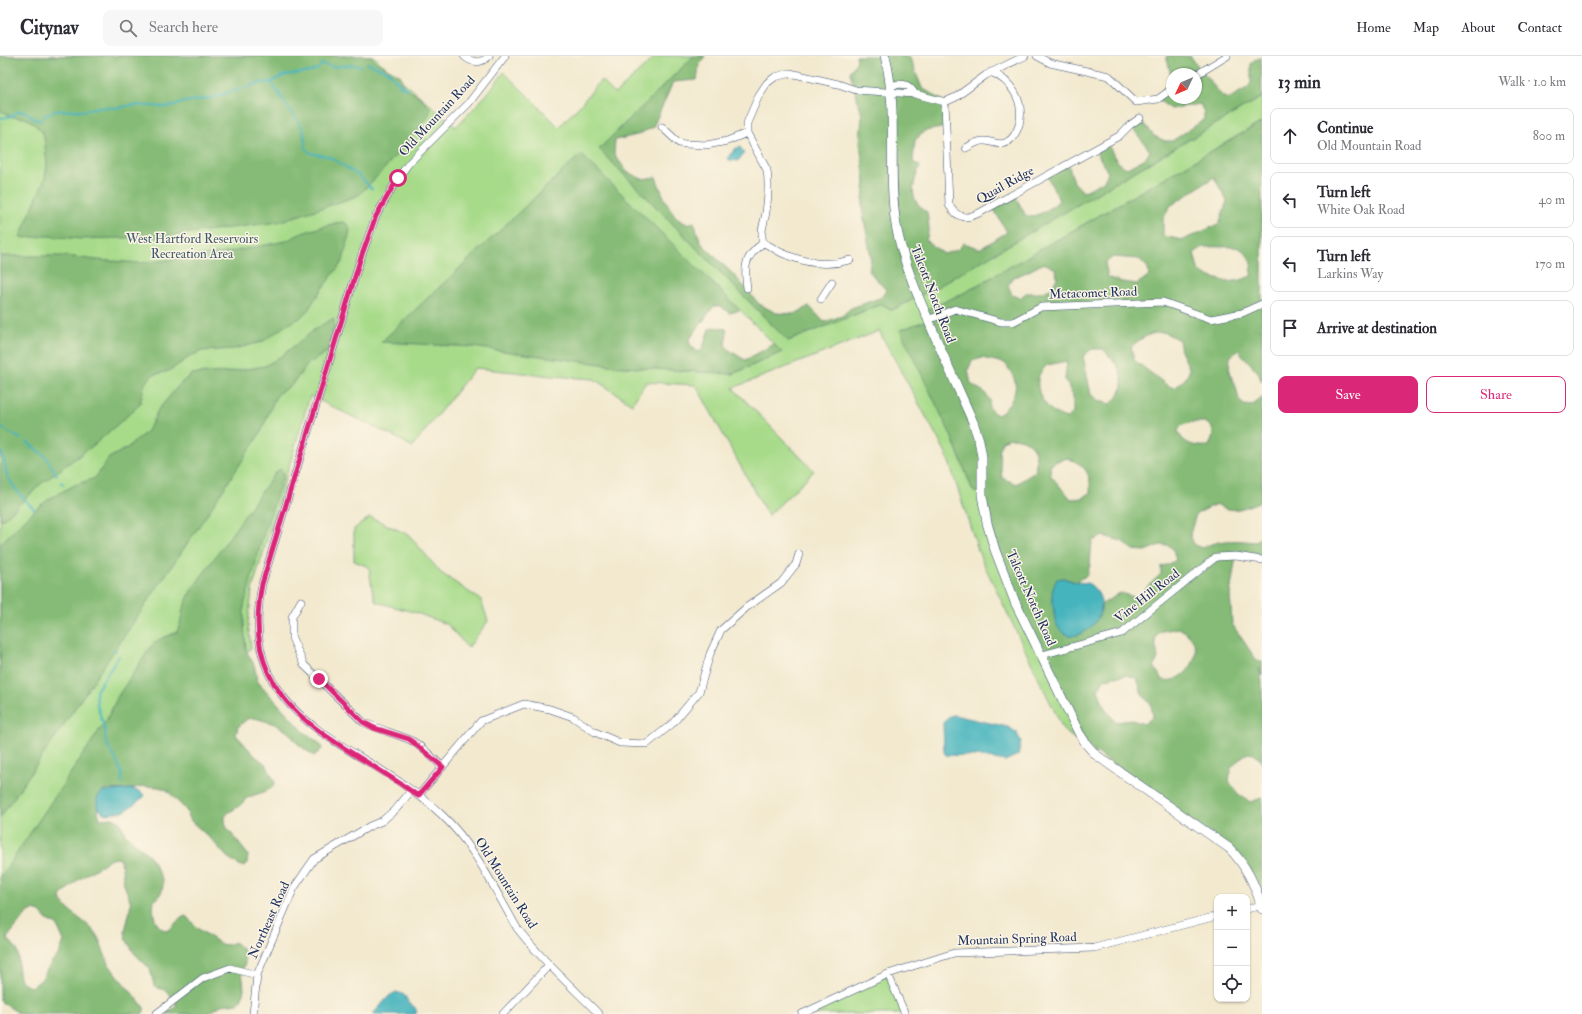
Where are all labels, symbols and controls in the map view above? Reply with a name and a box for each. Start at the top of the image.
search box [103,10,383,46]
text: Citynav [20,16,79,40]
icon: search [117,17,139,39]
text: Search here [149,18,218,37]
text: Home [1356,19,1391,36]
text: Map [1413,19,1439,36]
text: About [1461,19,1495,36]
text: Contact [1517,19,1562,36]
north arrow [1166,68,1202,104]
street label: Old Mountain Road [396,72,479,160]
text: 13 min [1278,72,1321,93]
text: Walk · 1.0 km [1498,74,1566,90]
text: Continue [1317,119,1373,138]
icon: ahead [1279,125,1301,147]
text: 800 m [1533,128,1565,144]
text: Old Mountain Road [1317,138,1422,154]
street label: Quail Ridge [973,162,1037,207]
route start [389,169,407,187]
text: Turn left [1317,183,1371,202]
icon: left [1279,189,1301,211]
text: 40 m [1539,192,1565,208]
text: White Oak Road [1317,202,1405,218]
park label: West Hartford Reservoirs Recreation Area [125,231,259,262]
street label: Talcott Notch Road [907,243,959,346]
text: Turn left [1317,247,1371,266]
icon: left [1279,253,1301,275]
text: 170 m [1535,256,1565,272]
text: Larkins Way [1317,266,1383,282]
street label: Metacomet Road [1049,283,1138,303]
icon: arrive [1279,317,1301,339]
text: Arrive at destination [1317,319,1437,338]
button: Save [1278,376,1418,413]
button: Share [1426,376,1566,413]
street label: Talcott Notch Road [1003,548,1060,649]
street label: Vine Hill Road [1111,565,1183,626]
route end [310,670,328,688]
street label: Old Mountain Road [472,834,541,932]
street label: Northeast Road [245,878,293,961]
map controls [1214,894,1250,1002]
button: + [1214,894,1250,930]
street label: Mountain Spring Road [957,929,1078,950]
button: − [1214,930,1250,966]
button: locate [1214,966,1250,1002]

